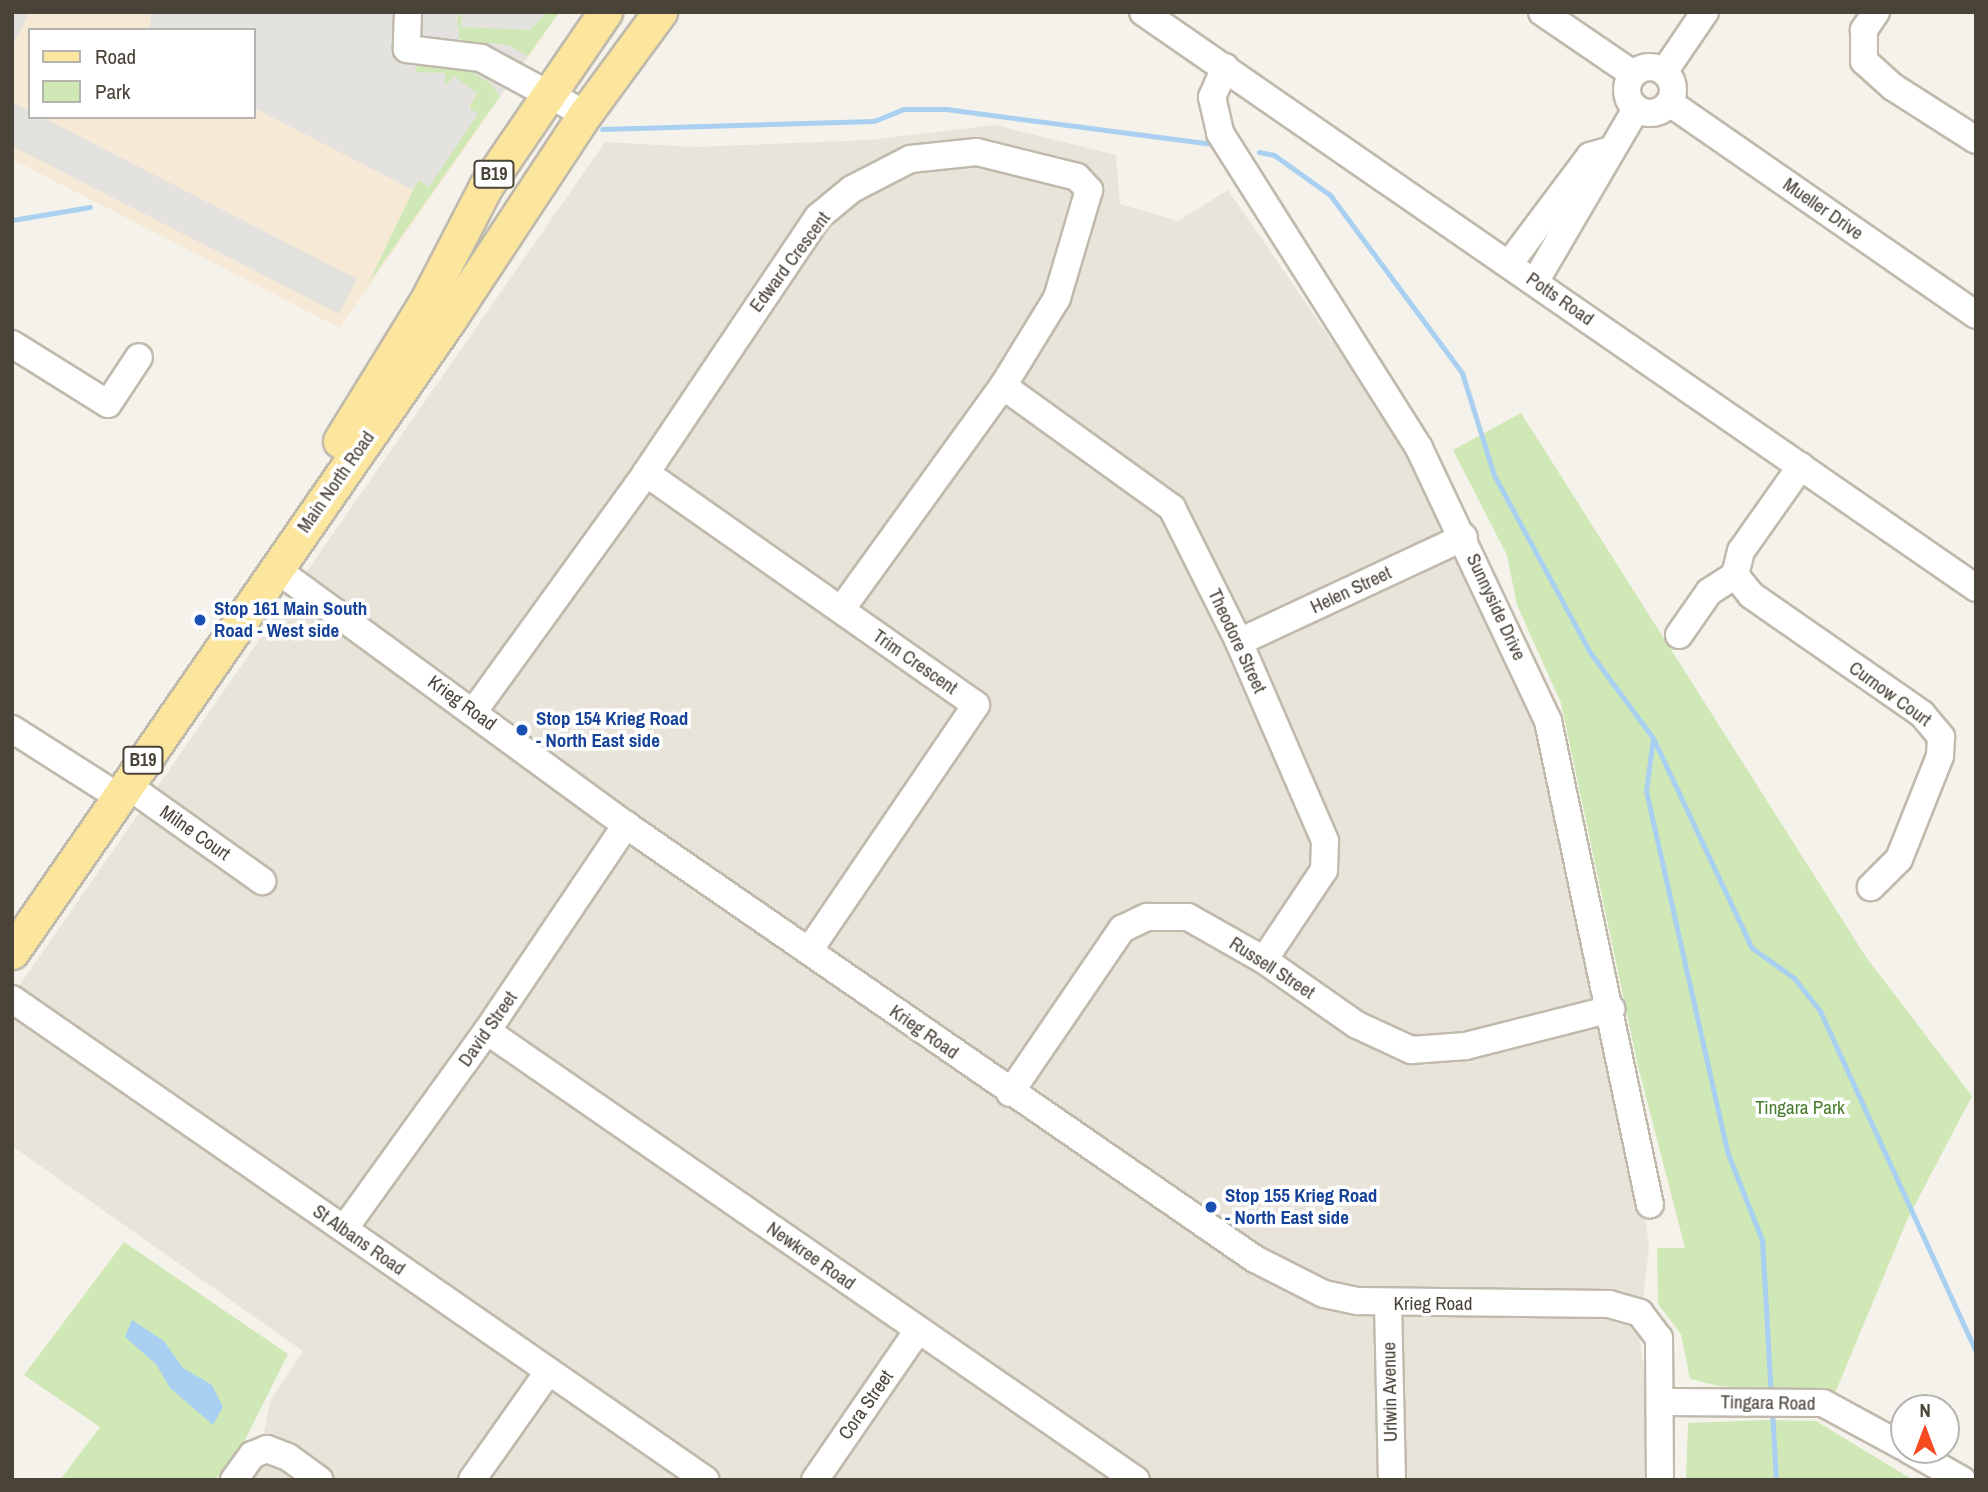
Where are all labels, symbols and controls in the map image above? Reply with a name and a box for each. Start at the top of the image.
legend [28,28,256,119]
text: Road [95,42,136,71]
text: Park [95,77,130,106]
road number: B19 [473,160,515,188]
street label: Mueller Drive [1779,173,1867,245]
street label: Edward Crescent [745,207,835,317]
street label: Potts Road [1522,268,1598,330]
street label: Main North Road [293,427,379,537]
street label: Sunnyside Drive [1461,550,1531,664]
street label: Helen Street [1307,561,1395,619]
street label: Theodore Street [1203,585,1271,697]
place label: Stop 161 Main South Road - West side [214,598,367,642]
marker: Stop 161 Main South Road - West side [192,612,208,628]
street label: Trim Crescent [868,625,962,699]
street label: Curnow Court [1844,657,1936,731]
street label: Krieg Road [423,671,501,735]
place label: Stop 154 Krieg Road - North East side [536,708,688,752]
marker: Stop 154 Krieg Road - North East side [514,722,530,738]
road number: B19 [122,746,164,774]
street label: Milne Court [155,801,235,865]
street label: Russell Street [1225,932,1319,1004]
street label: David Street [454,987,522,1071]
street label: Krieg Road [885,1000,963,1064]
park label: Tingara Park [1755,1097,1845,1119]
place label: Stop 155 Krieg Road - North East side [1225,1185,1377,1229]
marker: Stop 155 Krieg Road - North East side [1203,1199,1219,1215]
street label: St Albans Road [308,1200,410,1280]
street label: Newkree Road [762,1217,860,1295]
street label: Krieg Road [1394,1293,1472,1315]
street label: Urlwin Avenue [1378,1341,1402,1443]
street label: Cora Street [834,1366,898,1444]
street label: Tingara Road [1720,1391,1816,1415]
north arrow [1890,1394,1960,1464]
text: N [1919,1397,1931,1423]

